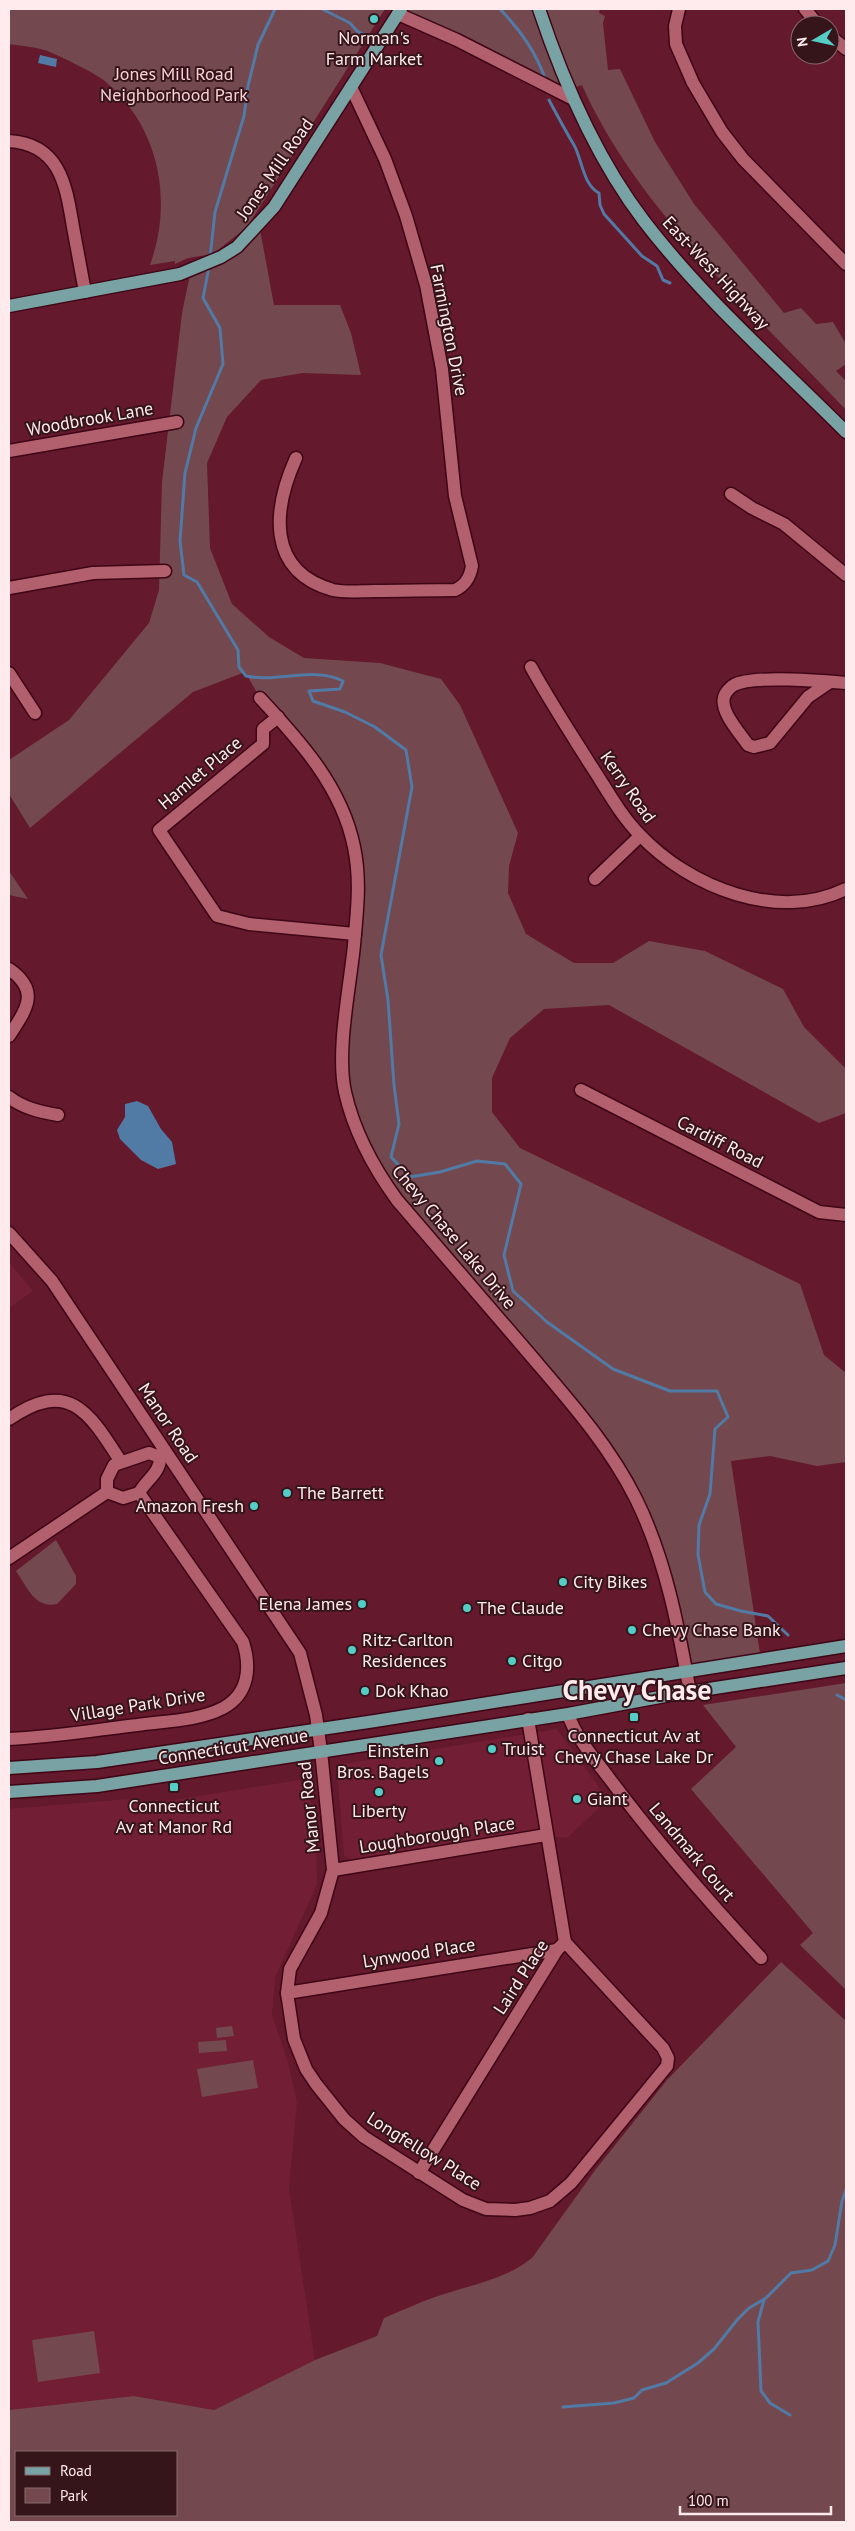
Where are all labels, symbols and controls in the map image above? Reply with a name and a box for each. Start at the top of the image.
marker: Norman's Farm Market [368,13,380,25]
north arrow [790,15,840,65]
place label: Norman's Farm Market [326,26,422,70]
text: N [793,36,812,48]
park label: Jones Mill Road Neighborhood Park [100,62,248,106]
street label: Jones Mill Road [231,113,318,225]
street label: East-West Highway [658,211,775,335]
street label: Farmington Drive [425,262,474,398]
street label: Woodbrook Lane [25,396,155,441]
street label: Hamlet Place [153,731,246,814]
street label: Kerry Road [595,746,661,827]
street label: Cardiff Road [673,1110,767,1173]
street label: Chevy Chase Lake Drive [387,1160,521,1314]
street label: Manor Road [133,1378,204,1467]
place label: The Barrett [297,1481,384,1504]
marker: The Barrett [281,1487,293,1499]
place label: Amazon Fresh [136,1494,244,1517]
marker: Amazon Fresh [248,1500,260,1512]
place label: City Bikes [573,1570,647,1593]
marker: City Bikes [557,1576,569,1588]
place label: Elena James [259,1592,352,1615]
place label: The Claude [477,1596,564,1619]
marker: Elena James [356,1598,368,1610]
marker: The Claude [461,1602,473,1614]
place label: Chevy Chase Bank [642,1618,781,1641]
marker: Chevy Chase Bank [626,1624,638,1636]
place label: Ritz-Carlton Residences [362,1628,453,1672]
marker: Ritz-Carlton Residences [346,1644,358,1656]
place label: Citgo [522,1649,562,1672]
marker: Citgo [506,1655,518,1667]
district label: Chevy Chase [562,1671,712,1708]
place label: Dok Khao [375,1679,449,1702]
street label: Village Park Drive [68,1683,207,1727]
marker: Dok Khao [359,1685,371,1697]
marker: Connecticut Av at Chevy Chase Lake Dr [628,1711,640,1723]
street label: Connecticut Avenue [156,1723,309,1770]
place label: Connecticut Av at Chevy Chase Lake Dr [555,1724,713,1768]
place label: Truist [502,1737,544,1760]
place label: Einstein Bros. Bagels [337,1739,429,1783]
marker: Truist [486,1743,498,1755]
marker: Einstein Bros. Bagels [433,1755,445,1767]
street label: Manor Road [292,1760,325,1854]
marker: Connecticut Av at Manor Rd [168,1781,180,1793]
marker: Liberty [373,1786,385,1798]
place label: Giant [587,1787,628,1810]
marker: Giant [571,1793,583,1805]
place label: Connecticut Av at Manor Rd [116,1794,232,1838]
street label: Landmark Court [644,1798,740,1906]
place label: Liberty [352,1799,407,1822]
street label: Loughborough Place [357,1811,516,1858]
street label: Lynwood Place [361,1932,477,1973]
street label: Laird Place [488,1935,553,2018]
street label: Longfellow Place [363,2106,486,2195]
legend [15,2451,178,2516]
text: Road [60,2461,92,2480]
scale bar [680,2484,831,2516]
text: Park [60,2486,88,2505]
text: 100 m [688,2491,729,2510]

